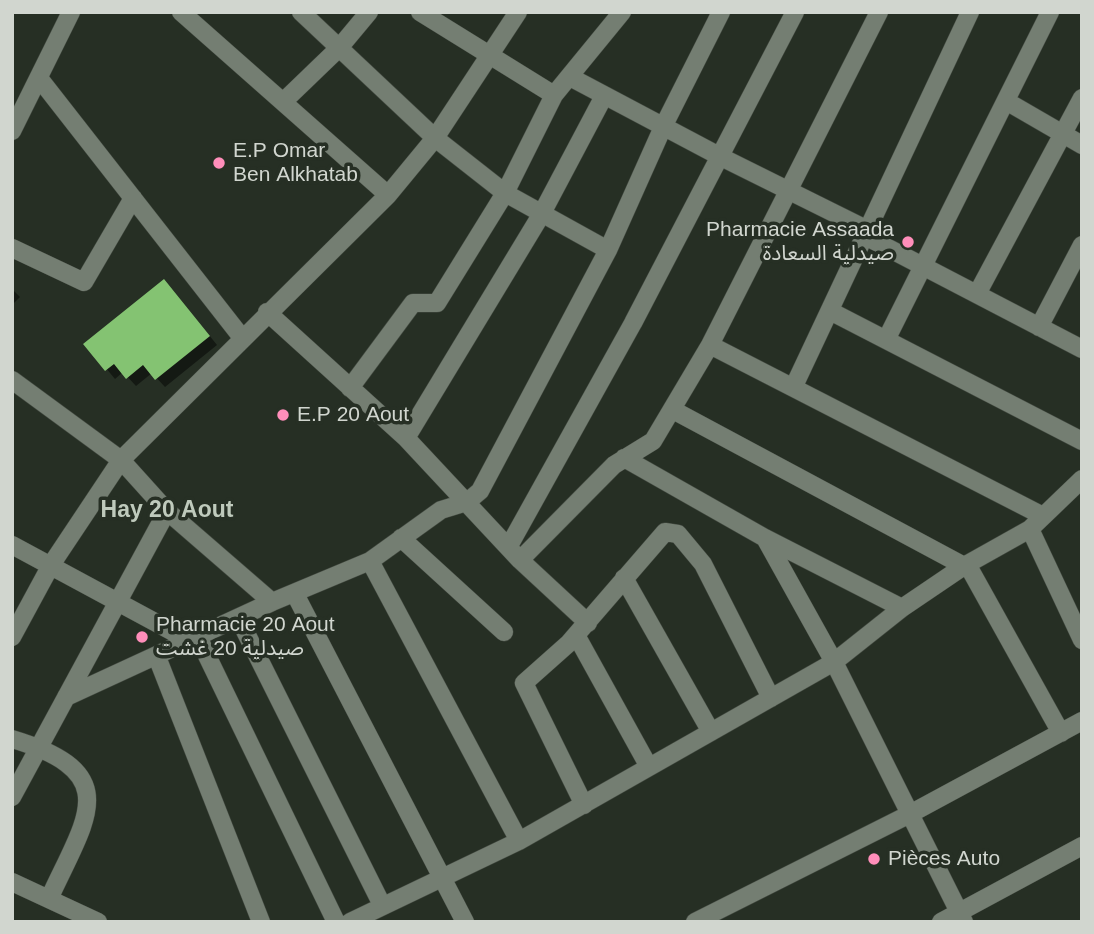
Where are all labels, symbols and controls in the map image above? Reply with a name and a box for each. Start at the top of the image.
place label: E.P Omar Ben Alkhatab [233,138,358,188]
marker: E.P Omar Ben Alkhatab [211,155,227,171]
place label: Pharmacie Assaada صيدلية السعادة [706,217,894,267]
marker: Pharmacie Assaada صيدلية السعادة [900,234,916,250]
place label: E.P 20 Aout [297,402,409,428]
marker: E.P 20 Aout [275,407,291,423]
district label: Hay 20 Aout [101,497,233,525]
place label: Pharmacie 20 Aout صيدلية 20 غشت [156,612,335,662]
marker: Pharmacie 20 Aout صيدلية 20 غشت [134,629,150,645]
place label: Pièces Auto [888,846,1000,872]
marker: Pièces Auto [866,851,882,867]

